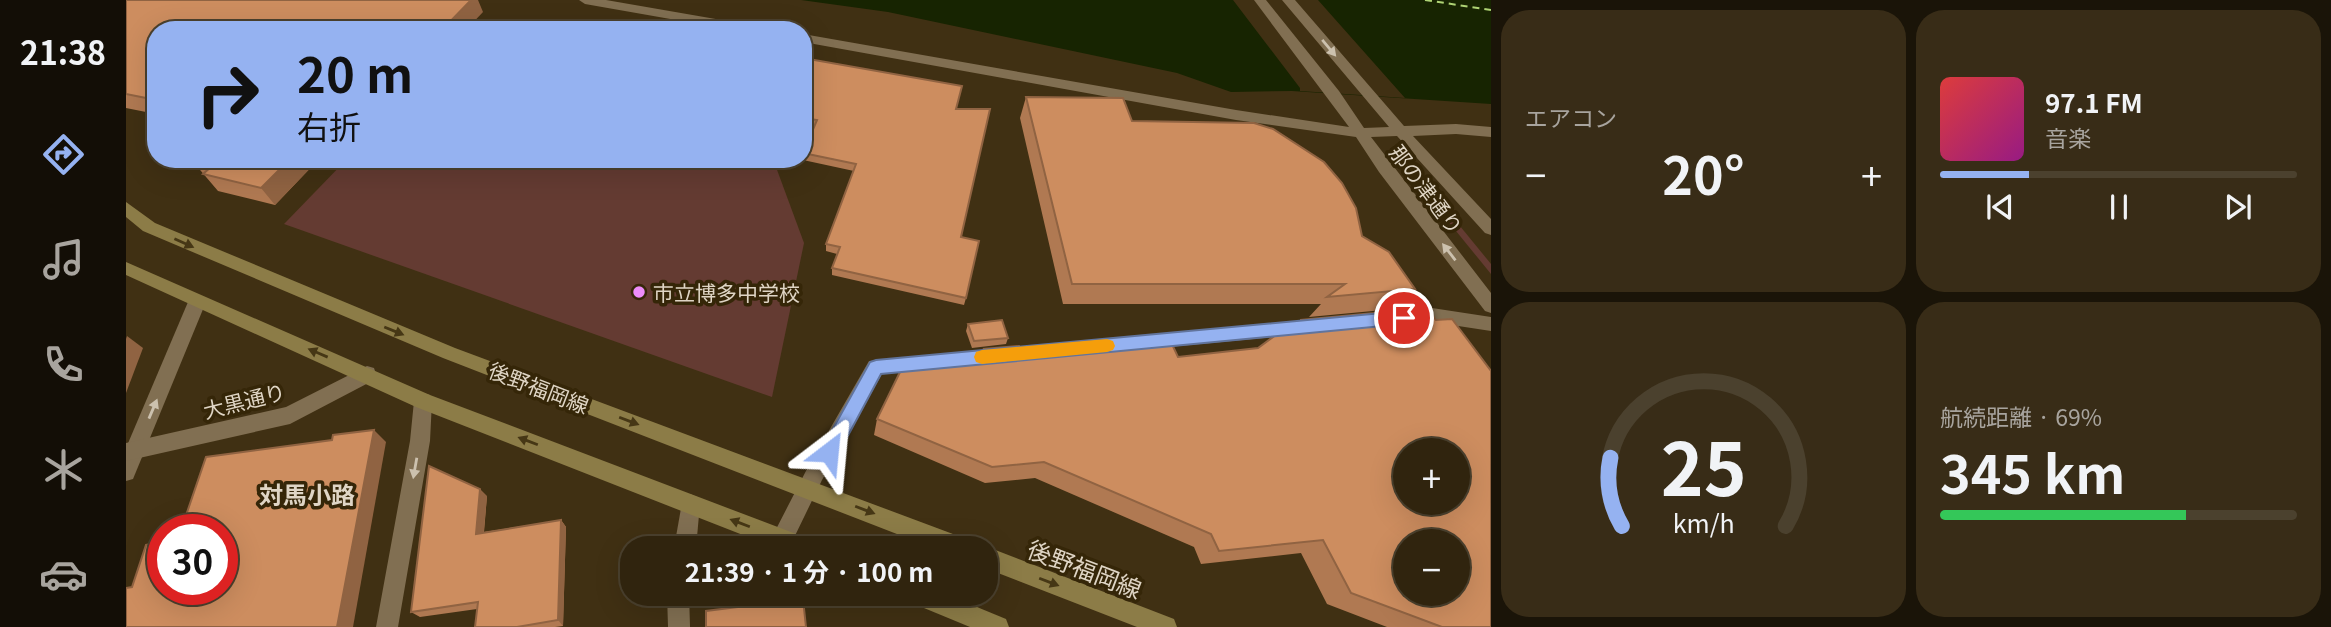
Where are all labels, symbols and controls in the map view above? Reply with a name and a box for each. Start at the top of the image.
text: 21:38 [20,28,106,74]
text: 20 m [297,36,413,107]
one-way arrow [1321,40,1336,57]
icon: right [182,49,273,140]
text: 97.1 FM [2045,83,2143,120]
text: エアコン [1525,100,1617,134]
text: 右折 [297,102,361,148]
text: 音楽 [2045,120,2091,154]
icon: directions [39,130,88,179]
text: 20° [1662,135,1745,210]
street label: 那の津通り [1383,138,1471,240]
text: − [1525,146,1546,201]
text: + [1861,146,1882,201]
icon: previous [1981,188,2019,226]
icon: pause [2100,188,2138,226]
icon: next [2219,188,2257,226]
icon: music [39,235,88,284]
one-way arrow [174,238,195,249]
one-way arrow [1442,244,1457,262]
place label: 市立博多中学校 [653,277,800,307]
marker: 市立博多中学校 [631,284,647,300]
pin [1374,288,1434,348]
icon: arrive [1385,299,1423,337]
one-way arrow [384,325,405,336]
icon: phone [39,340,88,389]
one-way arrow [307,348,328,359]
street label: 後野福岡線 [485,354,593,420]
street label: 大黒通り [200,375,288,425]
one-way arrow [147,398,158,419]
text: 航続距離 · 69% [1940,399,2102,433]
text: 25 [1661,412,1746,517]
one-way arrow [619,415,640,426]
position arrow [792,415,866,489]
text: 345 km [1940,434,2125,509]
one-way arrow [517,436,538,447]
map controls [1393,438,1470,606]
button: + [1393,438,1470,515]
icon: climate [39,445,88,494]
one-way arrow [409,457,420,479]
district label: 対馬小路 [259,476,355,511]
text: km/h [1673,503,1734,539]
one-way arrow [854,505,875,516]
speed limit sign: 30 [147,514,238,605]
one-way arrow [730,517,751,528]
button: − [1393,529,1470,606]
street label: 後野福岡線 [1023,530,1147,606]
icon: car [39,550,88,599]
text: 21:39 · 1 分 · 100 m [685,552,933,589]
one-way arrow [1038,576,1059,587]

